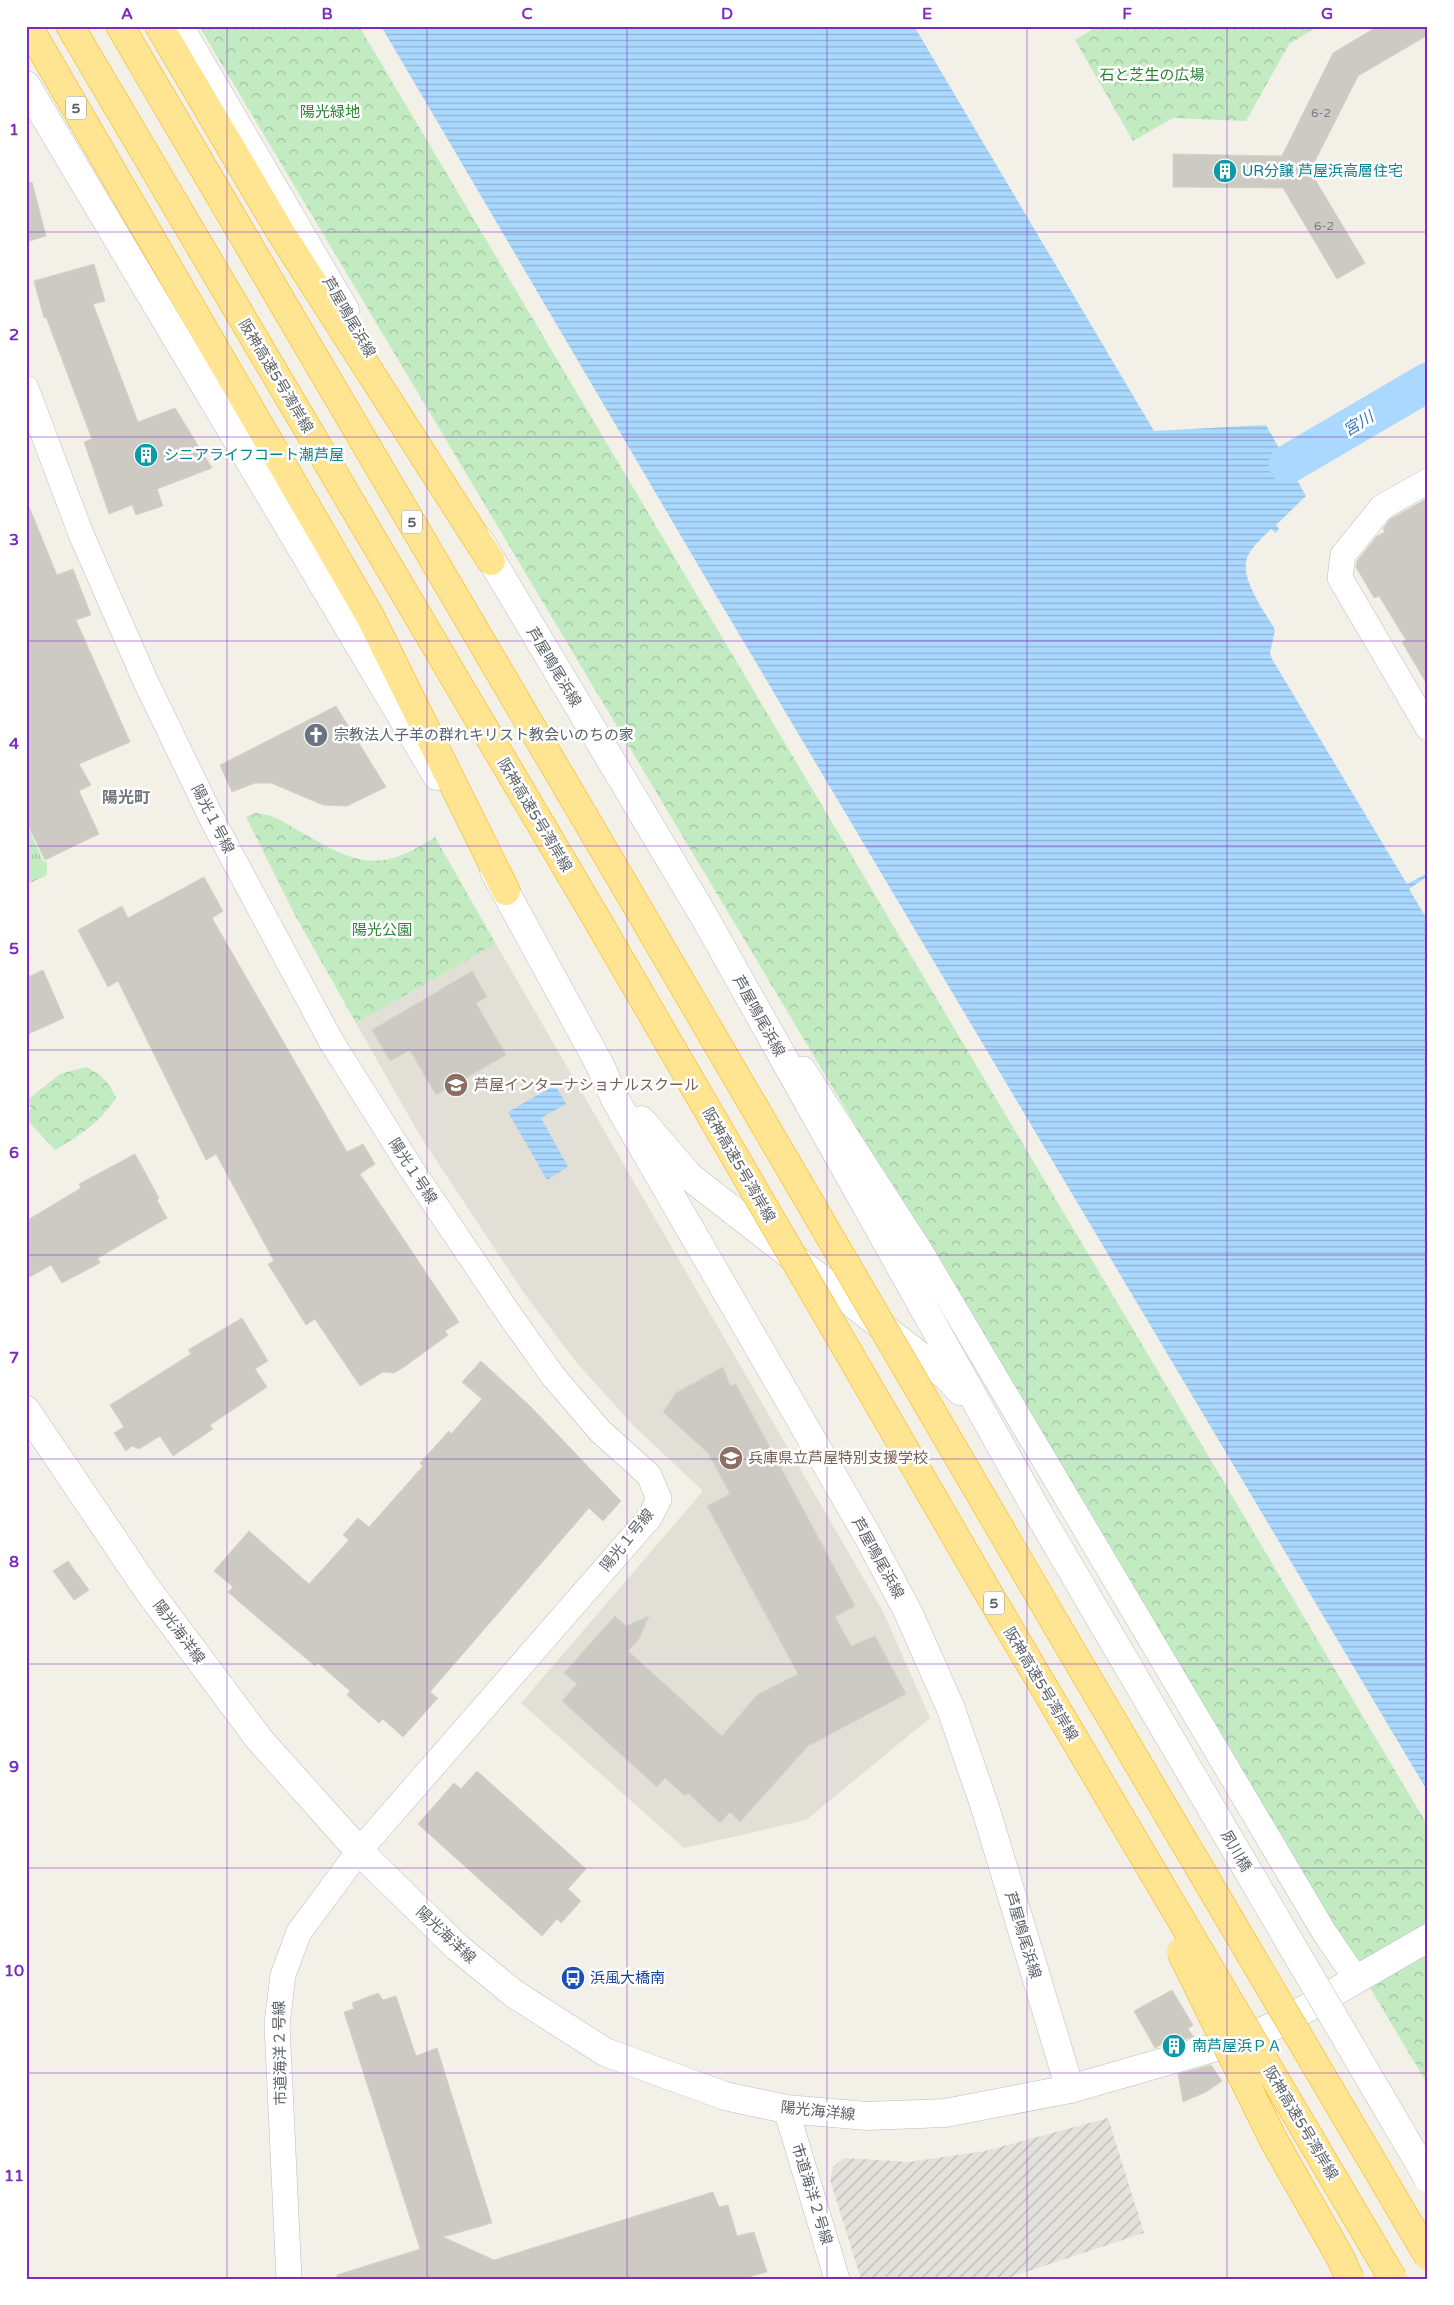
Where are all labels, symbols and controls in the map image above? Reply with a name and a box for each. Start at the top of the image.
text: A [121,4,133,24]
text: B [321,4,333,24]
text: C [521,4,533,24]
text: D [721,4,733,24]
text: E [922,4,932,24]
text: F [1122,4,1132,24]
text: G [1321,4,1333,24]
park label: 石と芝生の広場 [1099,66,1205,84]
road number: 5 [66,96,86,120]
park label: 陽光緑地 [300,103,360,121]
house number: 6-2 [1311,106,1331,120]
text: 1 [9,120,19,140]
building icon: UR分譲 芦屋浜高層住宅 [1212,158,1238,184]
place label: UR分譲 芦屋浜高層住宅 [1242,162,1403,180]
house number: 6-2 [1314,219,1334,233]
street label: 芦屋鳴尾浜線 [319,274,379,360]
street label: 阪神高速5号湾岸線 [235,316,317,436]
text: 2 [9,325,19,345]
water label: 宮川 [1340,406,1379,441]
building icon: シニアライフコート潮芦屋 [133,442,159,468]
place label: シニアライフコート潮芦屋 [164,446,344,464]
road number: 5 [402,511,422,534]
text: 3 [9,530,19,550]
street label: 芦屋鳴尾浜線 [523,624,585,710]
church icon: 宗教法人子羊の群れキリスト教会いのちの家 [303,722,329,748]
place label: 宗教法人子羊の群れキリスト教会いのちの家 [334,726,634,744]
text: 4 [9,734,19,754]
street label: 阪神高速5号湾岸線 [494,755,576,875]
street label: 陽光１号線 [188,781,238,857]
district label: 陽光町 [102,788,150,808]
park label: 陽光公園 [352,921,412,939]
text: 5 [9,939,19,959]
street label: 芦屋鳴尾浜線 [729,972,789,1060]
school or university icon: 芦屋インターナショナルスクール [443,1072,469,1098]
place label: 芦屋インターナショナルスクール [474,1076,699,1094]
street label: 阪神高速5号湾岸線 [699,1104,779,1226]
street label: 陽光１号線 [385,1135,441,1207]
text: 6 [9,1143,19,1163]
text: 7 [9,1348,19,1368]
school or university icon: 兵庫県立芦屋特別支援学校 [718,1445,744,1471]
place label: 兵庫県立芦屋特別支援学校 [748,1449,928,1467]
street label: 陽光１号線 [596,1505,658,1575]
street label: 芦屋鳴尾浜線 [848,1514,908,1602]
text: 8 [9,1552,19,1572]
road number: 5 [984,1592,1004,1615]
street label: 陽光海洋線 [149,1597,209,1667]
street label: 阪神高速5号湾岸線 [1000,1624,1082,1744]
text: 9 [9,1757,19,1777]
street label: 夙川橋 [1217,1827,1255,1875]
street label: 芦屋鳴尾浜線 [1001,1889,1045,1981]
street label: 陽光海洋線 [412,1903,480,1967]
text: 10 [4,1961,24,1981]
bus stop icon: 浜風大橋南 [560,1965,586,1991]
place label: 浜風大橋南 [590,1969,665,1987]
street label: 市道海洋２号線 [270,2000,290,2106]
building icon: 南芦屋浜ＰＡ [1161,2033,1187,2059]
place label: 南芦屋浜ＰＡ [1192,2037,1282,2055]
street label: 阪神高速5号湾岸線 [1260,2063,1342,2183]
street label: 陽光海洋線 [780,2098,856,2124]
street label: 市道海洋２号線 [788,2141,836,2247]
text: 11 [4,2166,24,2186]

